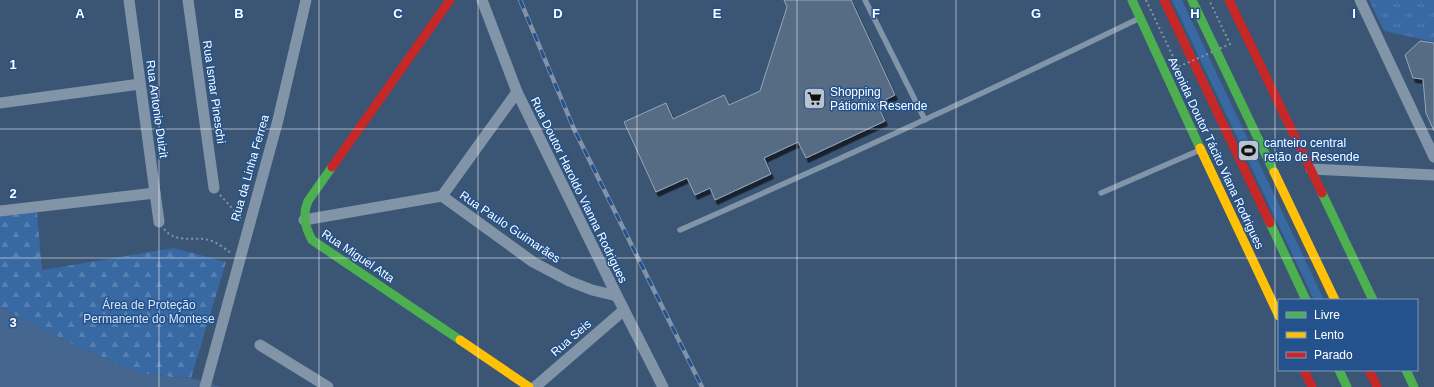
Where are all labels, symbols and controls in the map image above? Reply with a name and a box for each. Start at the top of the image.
text: A [75,6,85,21]
text: B [234,6,244,21]
text: C [393,6,403,21]
text: D [553,6,563,21]
text: E [713,6,722,21]
text: F [872,6,880,21]
text: G [1031,6,1041,21]
text: H [1190,6,1200,21]
text: I [1352,6,1356,21]
street label: Rua Ismar Pineschi [200,40,228,144]
street label: Avenida Doutor Tácito Viana Rodrigues [1165,55,1267,251]
text: 1 [9,57,17,72]
street label: Rua Antonio Duizit [143,59,171,160]
place label: Shopping Pátiomix Resende [830,85,928,113]
supermarket icon: Shopping Pátiomix Resende [801,86,827,112]
street label: Rua Doutor Haroldo Vianna Rodrigues [528,95,630,285]
street label: Rua da Linha Ferrea [228,113,272,223]
place label: canteiro central retão de Resende [1264,136,1360,164]
sports icon: canteiro central retão de Resende [1235,137,1261,163]
text: 2 [9,186,17,201]
street label: Rua Paulo Guimarães [457,188,563,266]
street label: Rua Miguel Atta [319,227,397,286]
park label: Área de Proteção Permanente do Montese [83,297,215,326]
legend [1278,299,1418,371]
text: Livre [1314,308,1340,322]
text: 3 [9,315,17,330]
street label: Rua Seis [548,317,594,359]
text: Lento [1314,328,1344,342]
text: Parado [1314,348,1353,362]

